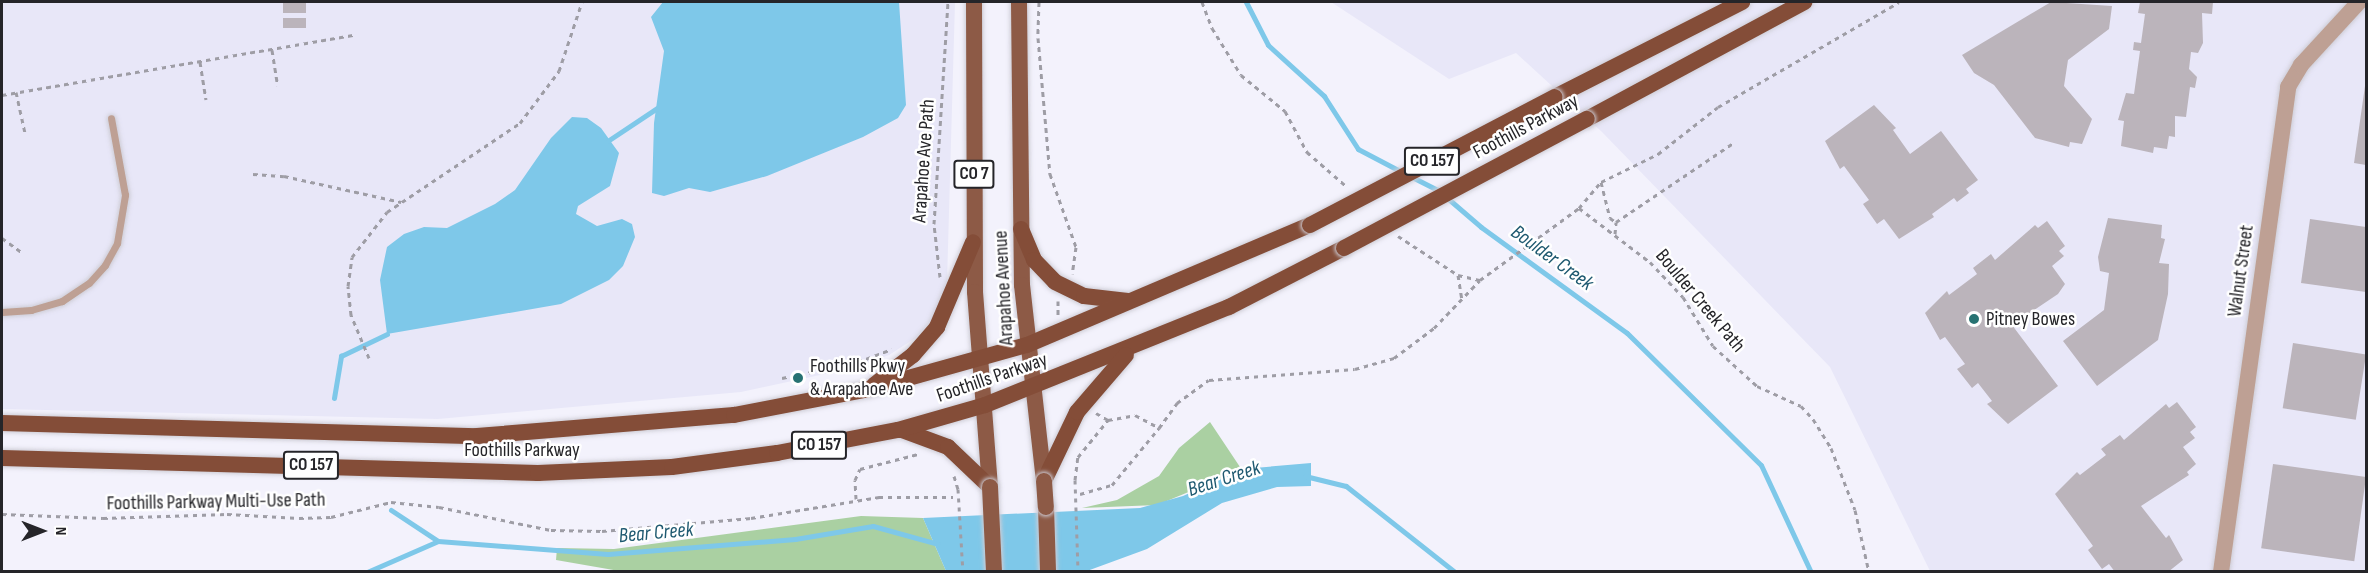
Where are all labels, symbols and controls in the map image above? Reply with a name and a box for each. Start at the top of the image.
street label: Foothills Parkway [1469,89,1583,165]
street label: Arapahoe Ave Path [908,98,940,224]
road number: CO 157 [1404,146,1460,176]
road number: CO 7 [953,159,995,189]
water label: Boulder Creek [1506,220,1598,296]
street label: Walnut Street [2223,224,2259,318]
street label: Arapahoe Avenue [989,230,1019,346]
street label: Boulder Creek Path [1650,245,1750,357]
place label: Pitney Bowes [1986,307,2075,331]
marker: Pitney Bowes [1967,312,1981,326]
street label: Foothills Parkway [933,348,1051,408]
place label: Foothills Pkwy & Arapahoe Ave [810,354,913,401]
marker: Foothills Pkwy & Arapahoe Ave [791,371,805,385]
road number: CO 157 [790,430,848,460]
street label: Foothills Parkway [464,438,580,462]
road number: CO 157 [282,450,340,480]
water label: Bear Creek [1185,455,1263,503]
street label: Foothills Parkway Multi-Use Path [106,488,326,516]
north arrow [12,501,72,561]
water label: Bear Creek [618,517,694,549]
text: N [51,527,70,535]

